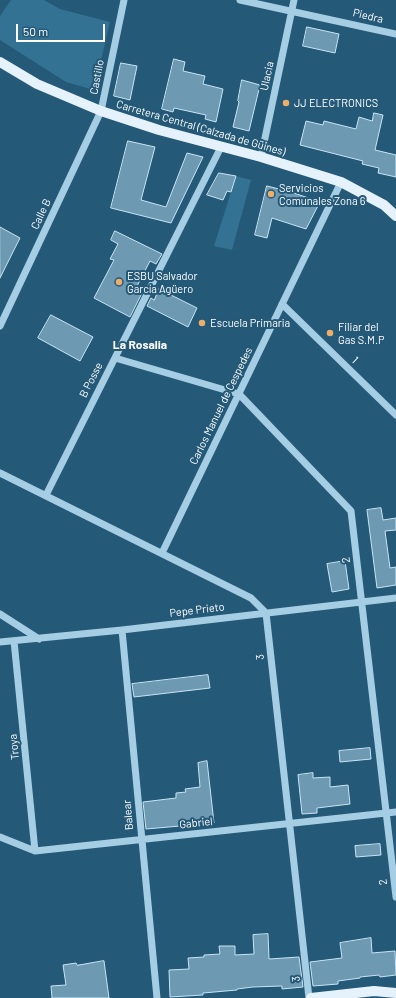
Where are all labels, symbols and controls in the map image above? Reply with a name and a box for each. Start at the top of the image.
street label: Piedra [352,6,384,26]
scale bar [18,16,107,42]
text: 50 m [23,24,48,38]
street label: Castillo [87,58,107,96]
street label: Ulacia [257,60,277,92]
place label: JJ ELECTRONICS [294,96,378,110]
street label: Carretera Central (Calzada de Güines) [115,97,287,159]
marker: JJ ELECTRONICS [281,98,291,108]
place label: Servicios Comunales Zona 6 [279,181,365,207]
marker: Servicios Comunales Zona 6 [266,189,276,199]
street label: Calle B [28,197,54,231]
place label: ESBU Salvador García Agüero [127,269,198,295]
marker: ESBU Salvador García Agüero [114,277,124,287]
place label: Escuela Primaria [210,316,290,330]
marker: Escuela Primaria [197,318,207,328]
place label: Filiar del Gas S.M.P [338,320,385,346]
marker: Filiar del Gas S.M.P [325,328,335,338]
district label: La Rosalia [113,338,167,352]
street label: Carlos Manuel de Cespedes [187,345,255,467]
street label: 1 [349,354,361,366]
street label: B Posse [77,360,105,400]
street label: 2 [339,556,353,564]
street label: Pepe Prieto [169,600,225,620]
street label: 3 [253,653,267,661]
street label: Troya [6,733,22,761]
street label: Balear [120,799,136,831]
street label: Gabriel [179,815,213,831]
street label: 2 [376,878,390,886]
street label: 3 [289,975,303,983]

